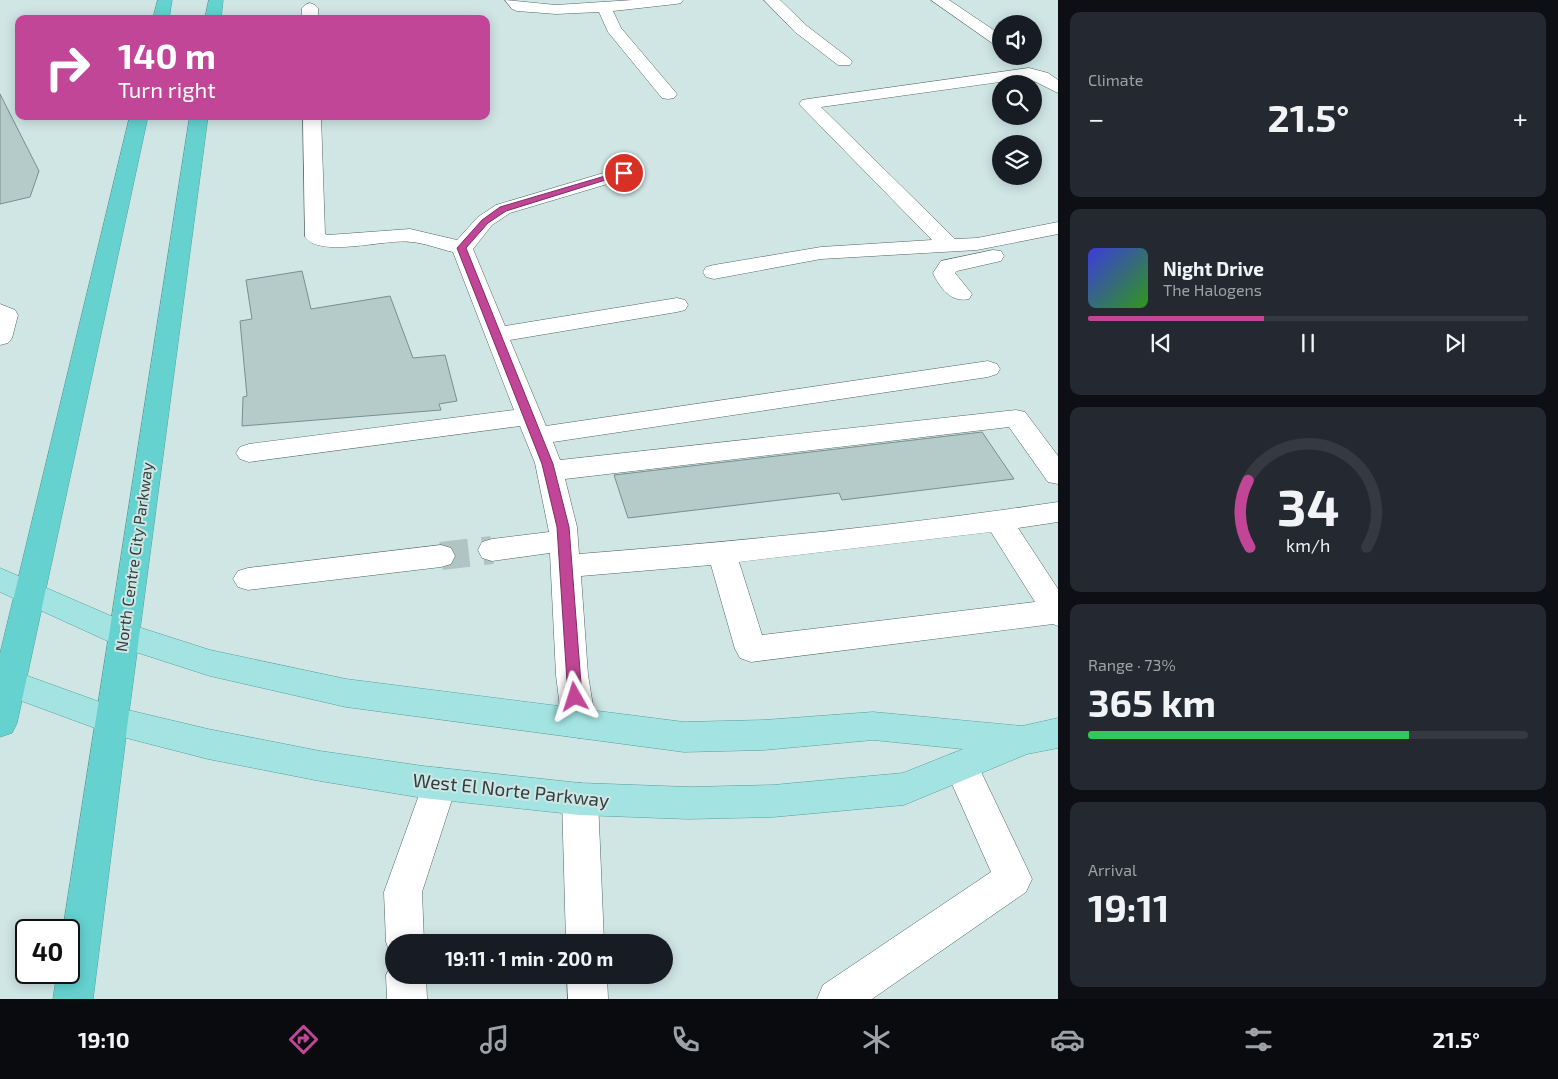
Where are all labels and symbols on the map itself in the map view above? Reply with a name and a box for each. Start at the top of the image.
pin [603,152,645,194]
street label: North Centre City Parkway [111,460,156,653]
position arrow [548,670,600,722]
street label: West El Norte Parkway [412,768,610,811]
speed limit sign: 40 [15,919,80,984]

